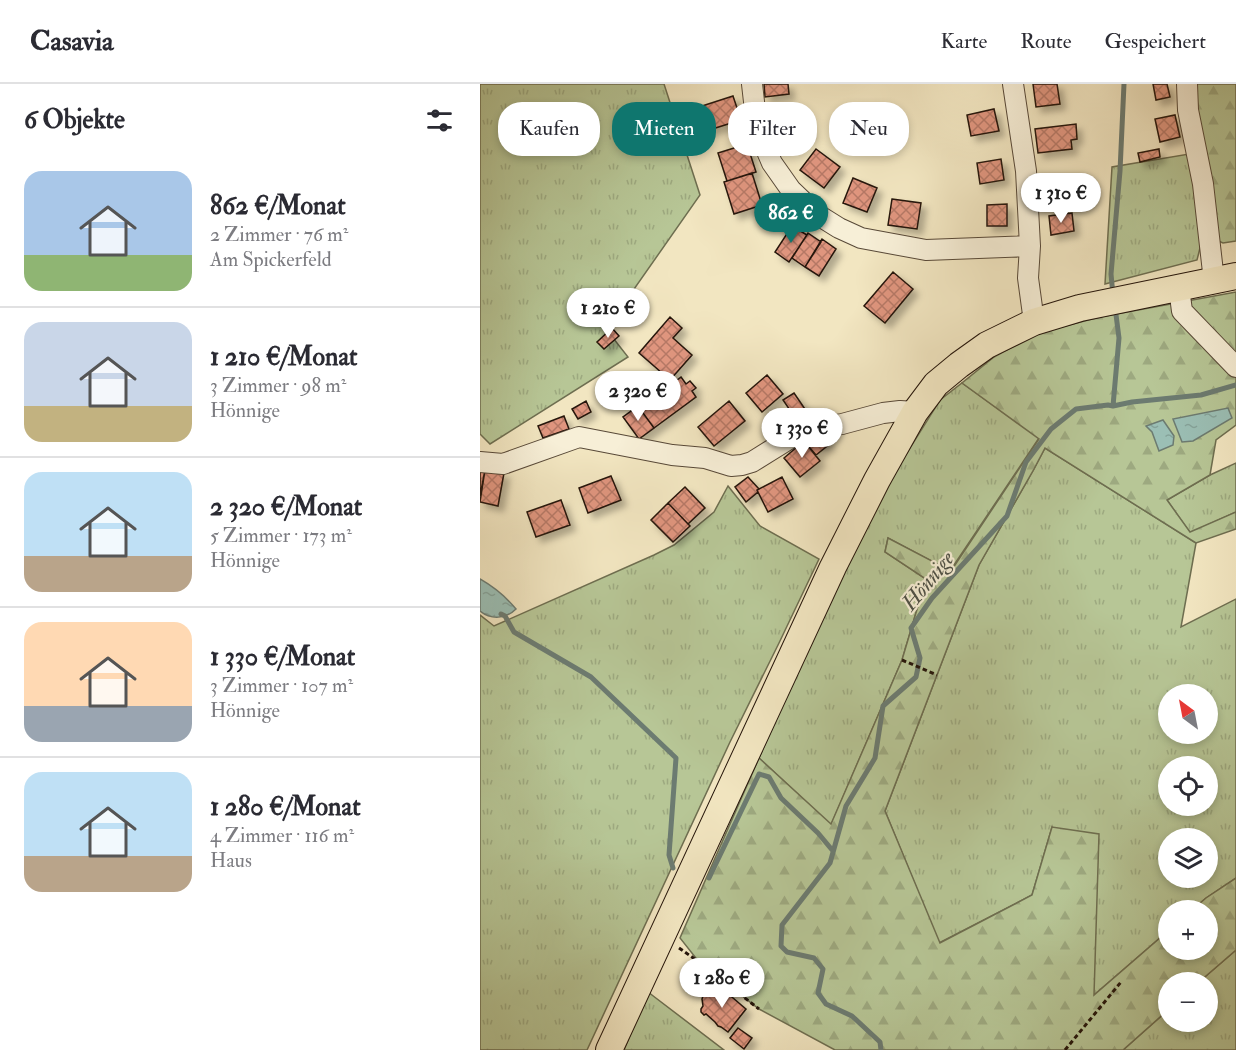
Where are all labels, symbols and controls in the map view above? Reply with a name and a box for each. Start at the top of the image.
text: Casavia [30,24,114,59]
text: Karte [941,28,987,55]
text: Route [1020,28,1072,55]
text: Gespeichert [1105,28,1206,55]
chip: Kaufen [498,102,600,156]
chip: Mieten [612,102,716,156]
chip: Filter [728,102,817,156]
chip: Neu [829,102,909,156]
text: 6 Objekte [24,104,125,136]
icon: filters [423,104,456,137]
pin: 1 310 € [1006,173,1116,224]
text: 1 310 € [1035,180,1087,205]
text: 862 €/Monat [210,190,346,222]
pin: 862 € [749,193,833,244]
icon: home [72,195,144,267]
text: 862 € [768,200,814,225]
text: 2 Zimmer · 76 m² [210,222,348,247]
text: Am Spickerfeld [210,247,332,272]
pin: 1 210 € [553,288,663,339]
text: 1 210 € [581,295,635,320]
text: 1 210 €/Monat [210,341,358,373]
icon: home [72,346,144,418]
pin: 2 320 € [583,371,693,422]
text: 3 Zimmer · 98 m² [210,373,346,398]
text: 2 320 € [609,378,667,403]
text: Hönnige [210,398,280,423]
pin: 1 330 € [747,408,857,459]
text: 1 330 € [776,415,828,440]
text: 2 320 €/Monat [210,491,362,523]
icon: home [72,496,144,568]
text: 5 Zimmer · 173 m² [210,523,352,548]
water label: Hönnige [895,545,961,617]
text: Hönnige [210,548,280,573]
text: 1 330 €/Monat [210,641,355,673]
icon: home [72,646,144,718]
text: 3 Zimmer · 107 m² [210,673,353,698]
north arrow [1158,684,1218,744]
map controls [1158,684,1218,1032]
text: Hönnige [210,698,280,723]
button: locate [1158,756,1218,816]
text: 1 280 €/Monat [210,791,361,823]
icon: home [72,796,144,868]
text: 4 Zimmer · 116 m² [210,823,354,848]
button: layers [1158,828,1218,888]
text: Haus [210,848,252,873]
button: + [1158,900,1218,960]
pin: 1 280 € [667,958,777,1009]
text: 1 280 € [693,965,751,990]
button: − [1158,972,1218,1032]

